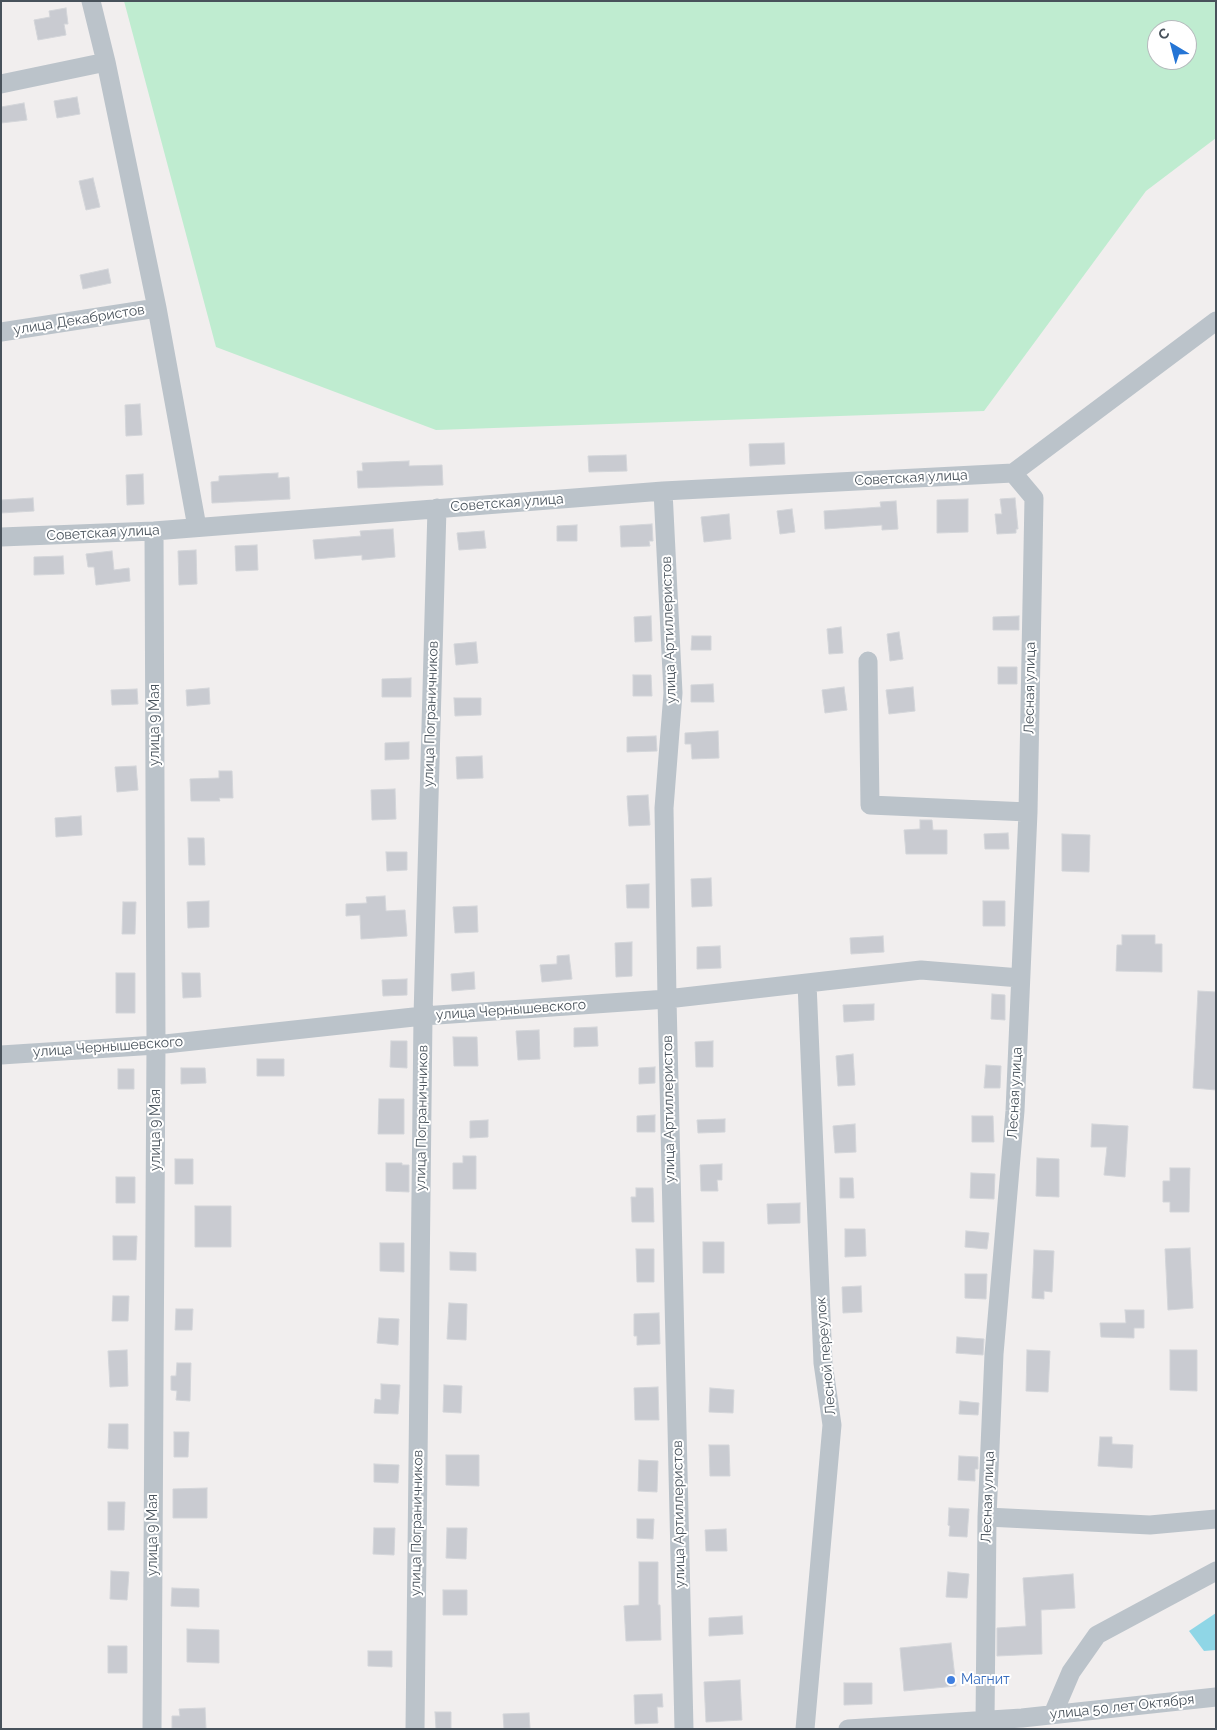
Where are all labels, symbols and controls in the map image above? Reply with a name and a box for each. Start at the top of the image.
north arrow [1147,20,1197,70]
text: С [1155,25,1172,43]
street label: улица Декабристов [12,301,146,339]
street label: Советская улица [854,467,968,489]
street label: Советская улица [450,491,564,515]
street label: Советская улица [46,522,160,544]
street label: улица Артиллеристов [658,556,680,704]
street label: улица Пограничников [420,641,442,787]
street label: Лесная улица [1021,642,1039,734]
street label: улица 9 Мая [147,684,163,766]
street label: улица Чернышевского [435,996,587,1024]
street label: улица Чернышевского [32,1033,184,1061]
street label: улица Артиллеристов [659,1035,679,1183]
street label: улица Пограничников [412,1045,432,1191]
street label: Лесная улица [1004,1046,1026,1140]
street label: улица 9 Мая [148,1089,164,1171]
street label: Лесной переулок [812,1296,840,1416]
street label: улица Артиллеристов [669,1440,689,1588]
street label: улица Пограничников [407,1450,427,1596]
street label: Лесная улица [978,1451,998,1543]
street label: улица 9 Мая [145,1494,161,1576]
place label: Магнит [961,1672,1010,1688]
marker: Магнит [945,1674,957,1686]
street label: улица 50 лет Октября [1049,1691,1195,1723]

